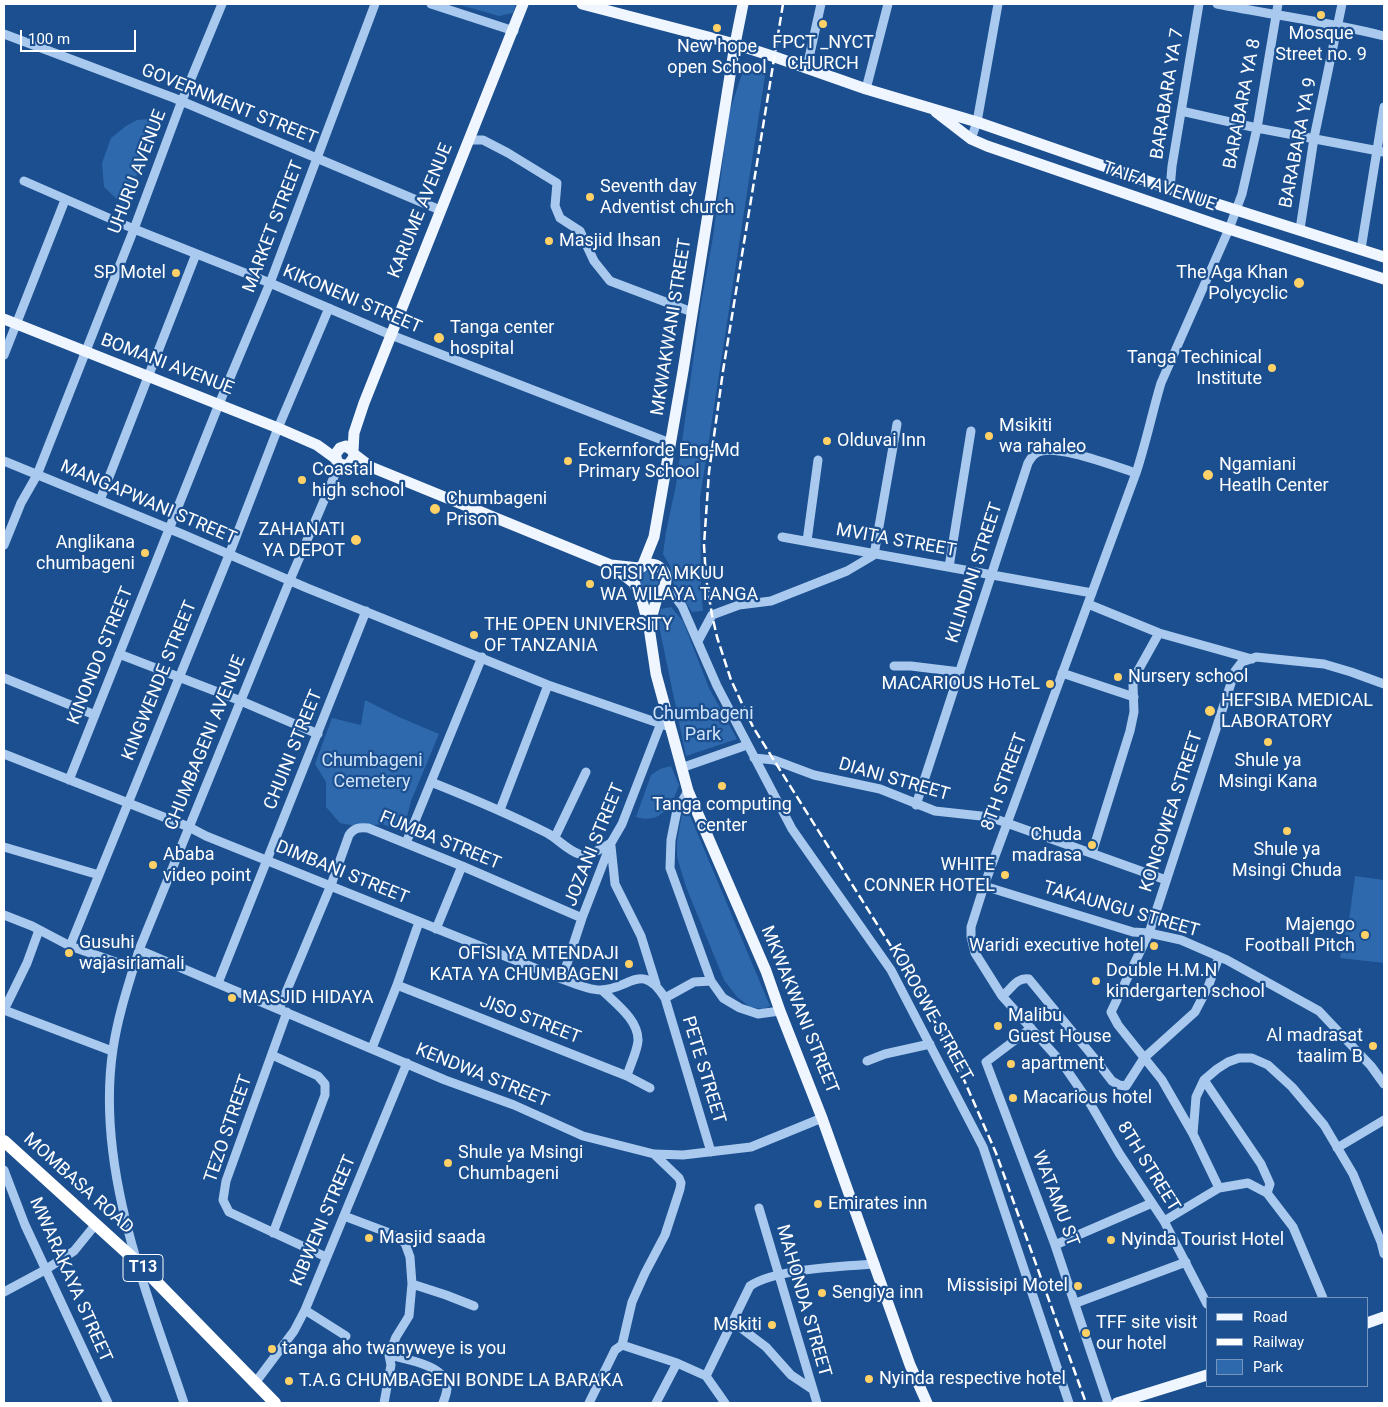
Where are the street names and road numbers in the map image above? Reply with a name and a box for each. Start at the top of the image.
street label: BARABARA YA 7 [1147,27,1189,161]
street label: BARABARA YA 8 [1220,37,1266,171]
street label: GOVERNMENT STREET [138,60,320,150]
street label: BARABARA YA 9 [1276,76,1322,210]
street label: UHURU AVENUE [104,107,172,237]
street label: KARUME AVENUE [384,140,458,282]
street label: TAIFA AVENUE [1099,157,1219,217]
street label: MARKET STREET [239,158,309,296]
street label: MKWAKWANI STREET [647,237,697,417]
street label: KIKONENI STREET [279,261,425,339]
street label: BOMANI AVENUE [97,330,237,400]
street label: MANGAPWANI STREET [57,456,239,550]
street label: KILINDINI STREET [942,500,1008,646]
street label: MVITA STREET [834,520,958,562]
street label: KINONDO STREET [63,584,139,728]
street label: KINGWENDE STREET [118,598,202,764]
street label: CHUMBAGENI AVENUE [161,652,251,834]
street label: CHUINI STREET [260,687,328,813]
street label: KONGOWEA STREET [1136,729,1208,895]
street label: 8TH STREET [977,730,1033,834]
street label: DIANI STREET [836,754,952,806]
street label: JOZANI STREET [560,780,630,910]
street label: FUMBA STREET [376,807,504,875]
street label: DIMBANI STREET [272,836,412,910]
street label: TAKAUNGU STREET [1040,877,1202,943]
street label: MKWAKWANI STREET [755,923,843,1097]
street label: KOROGWE STREET [883,941,977,1085]
street label: JISO STREET [477,991,583,1049]
street label: PETE STREET [676,1014,730,1126]
street label: KENDWA STREET [412,1039,552,1113]
street label: TEZO STREET [201,1072,257,1186]
street label: 8TH STREET [1112,1118,1184,1216]
street label: MOMBASA ROAD [19,1129,137,1239]
street label: WATAMU ST [1027,1148,1083,1250]
street label: KIBWENI STREET [287,1152,361,1290]
street label: MWARAKAYA STREET [24,1194,116,1366]
street label: MAHONDA STREET [771,1222,835,1380]
road number: T13 [123,1254,163,1282]

